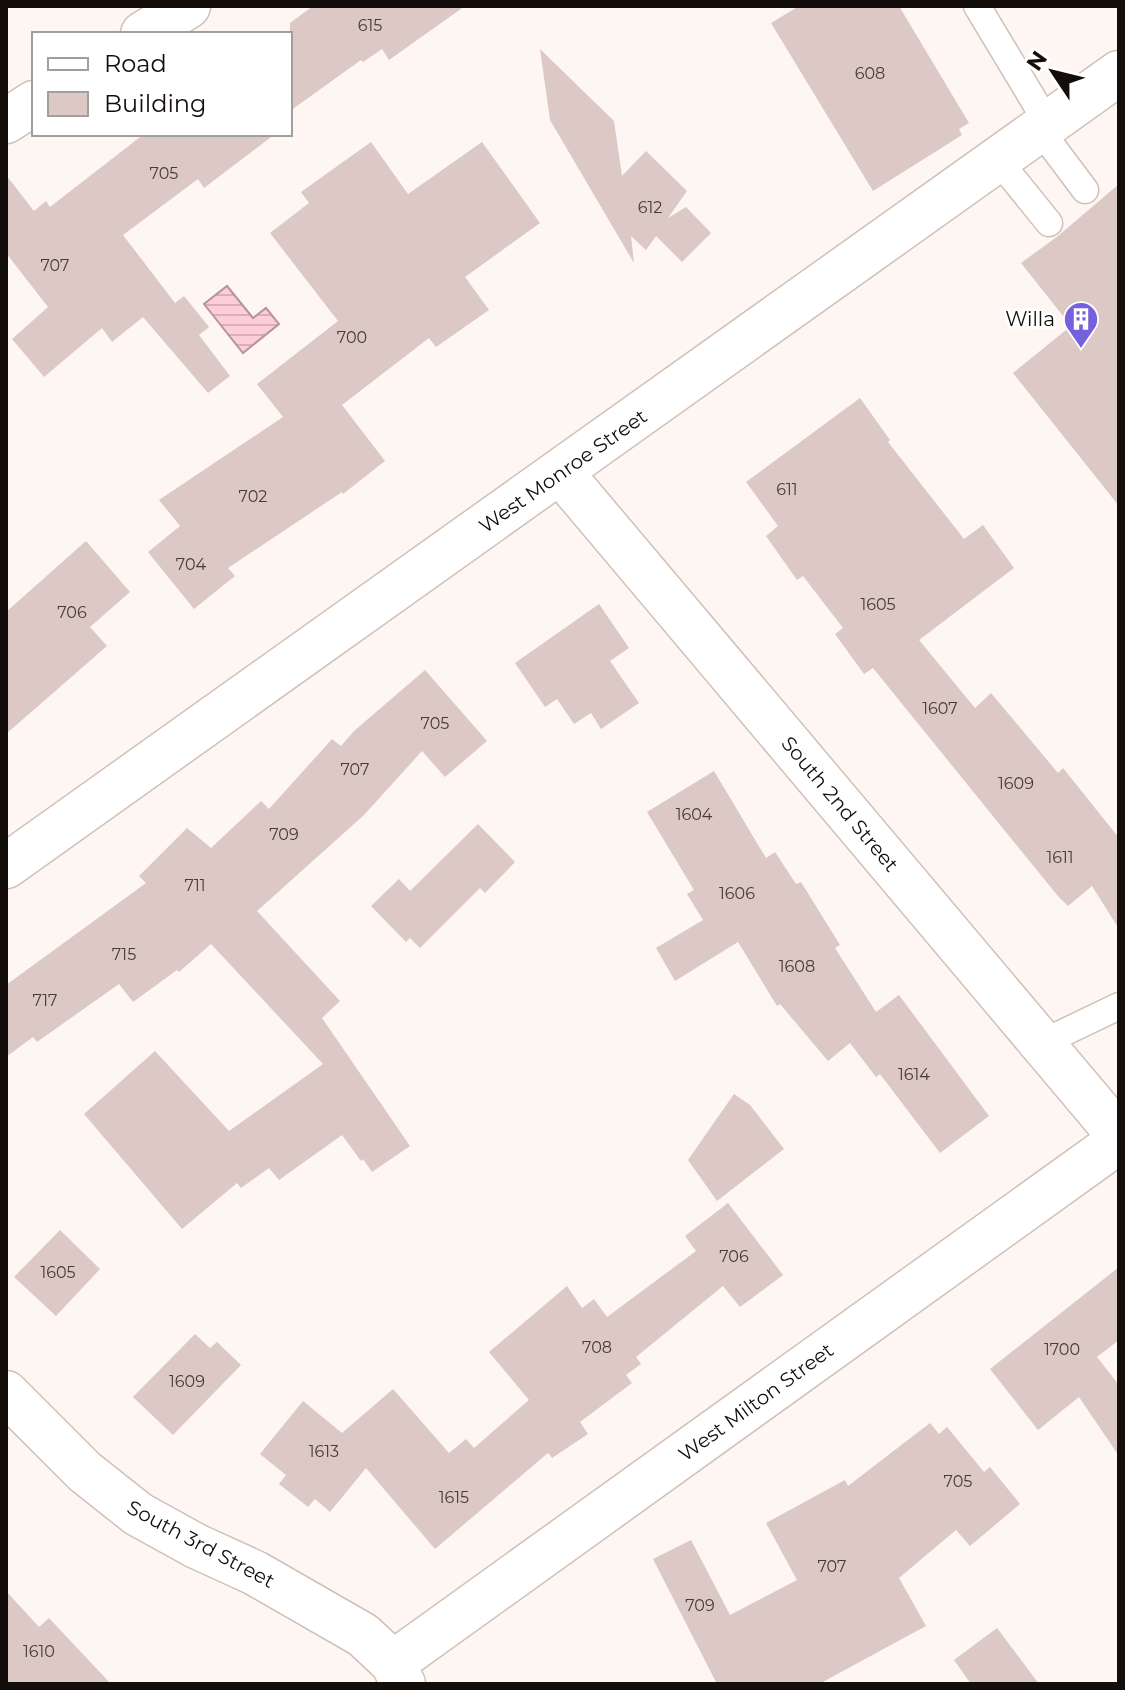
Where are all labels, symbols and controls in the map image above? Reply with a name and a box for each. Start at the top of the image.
house number: 615 [358,16,382,35]
legend [32,32,292,136]
north arrow [1013,32,1093,112]
text: N [1021,46,1053,76]
text: Road [104,49,167,78]
house number: 608 [855,64,885,83]
text: Building [104,89,207,118]
house number: 705 [150,164,178,183]
house number: 612 [638,198,662,217]
house number: 707 [41,256,70,275]
building icon: Willa [1062,300,1100,350]
place label: Willa [1005,307,1055,331]
house number: 700 [337,328,367,347]
street label: West Monroe Street [474,404,652,538]
house number: 611 [776,480,798,499]
house number: 702 [239,487,267,506]
house number: 704 [176,555,207,574]
house number: 1605 [860,595,896,614]
house number: 706 [57,603,87,622]
house number: 1607 [922,699,958,718]
house number: 705 [421,714,449,733]
street label: South 2nd Street [776,731,904,877]
house number: 707 [341,760,370,779]
house number: 1609 [998,774,1034,793]
house number: 1604 [676,805,713,824]
house number: 709 [269,825,299,844]
house number: 1611 [1046,848,1074,867]
house number: 711 [184,876,206,895]
house number: 1606 [719,884,755,903]
house number: 715 [112,945,136,964]
house number: 1608 [779,957,815,976]
house number: 717 [33,991,57,1010]
house number: 1614 [898,1065,930,1084]
house number: 706 [719,1247,749,1266]
house number: 1605 [40,1263,76,1282]
house number: 708 [582,1338,612,1357]
street label: West Milton Street [674,1338,838,1466]
house number: 1700 [1044,1340,1080,1359]
house number: 1609 [169,1372,205,1391]
house number: 1613 [309,1442,339,1461]
house number: 705 [944,1472,972,1491]
house number: 1615 [439,1488,469,1507]
street label: South 3rd Street [123,1495,279,1593]
house number: 707 [818,1557,847,1576]
house number: 709 [685,1596,715,1615]
house number: 1610 [23,1642,55,1661]

